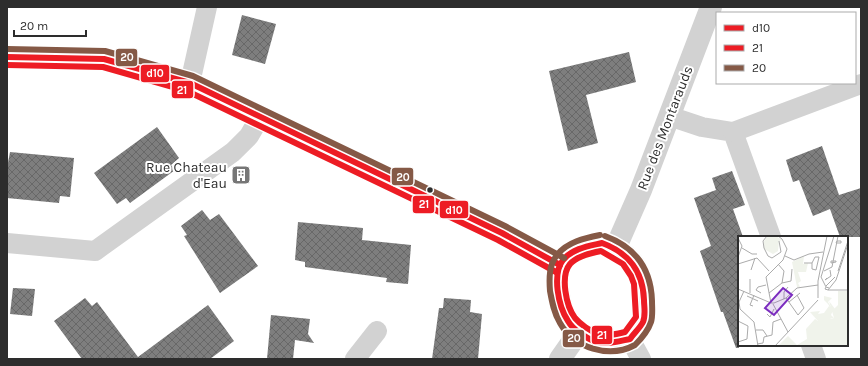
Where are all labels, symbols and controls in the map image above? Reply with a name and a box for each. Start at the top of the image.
scale bar [14,12,86,38]
legend [716,12,856,84]
text: 20 m [20,19,48,33]
text: d10 [752,21,770,35]
text: 21 [752,41,763,55]
line badge: 20 [115,48,138,67]
text: 20 [120,51,134,64]
text: 20 [752,61,766,75]
line badge: d10 [140,64,170,83]
street label: Rue des Montarauds [633,64,697,192]
text: d10 [146,67,164,80]
line badge: 21 [171,80,194,99]
text: 21 [177,84,187,97]
place label: Rue Chateau d'Eau [146,159,227,192]
building icon: Rue Chateau d'Eau [230,164,252,186]
line badge: 20 [391,167,414,186]
text: 20 [396,171,410,184]
unlabelled marker [425,185,435,195]
line badge: 21 [412,195,435,214]
text: 21 [419,198,429,211]
line badge: d10 [439,200,469,219]
text: d10 [445,204,463,217]
inset map [738,236,848,346]
line badge: 21 [591,325,613,345]
line badge: 20 [562,329,585,348]
text: 21 [597,329,607,342]
text: 20 [567,332,581,345]

